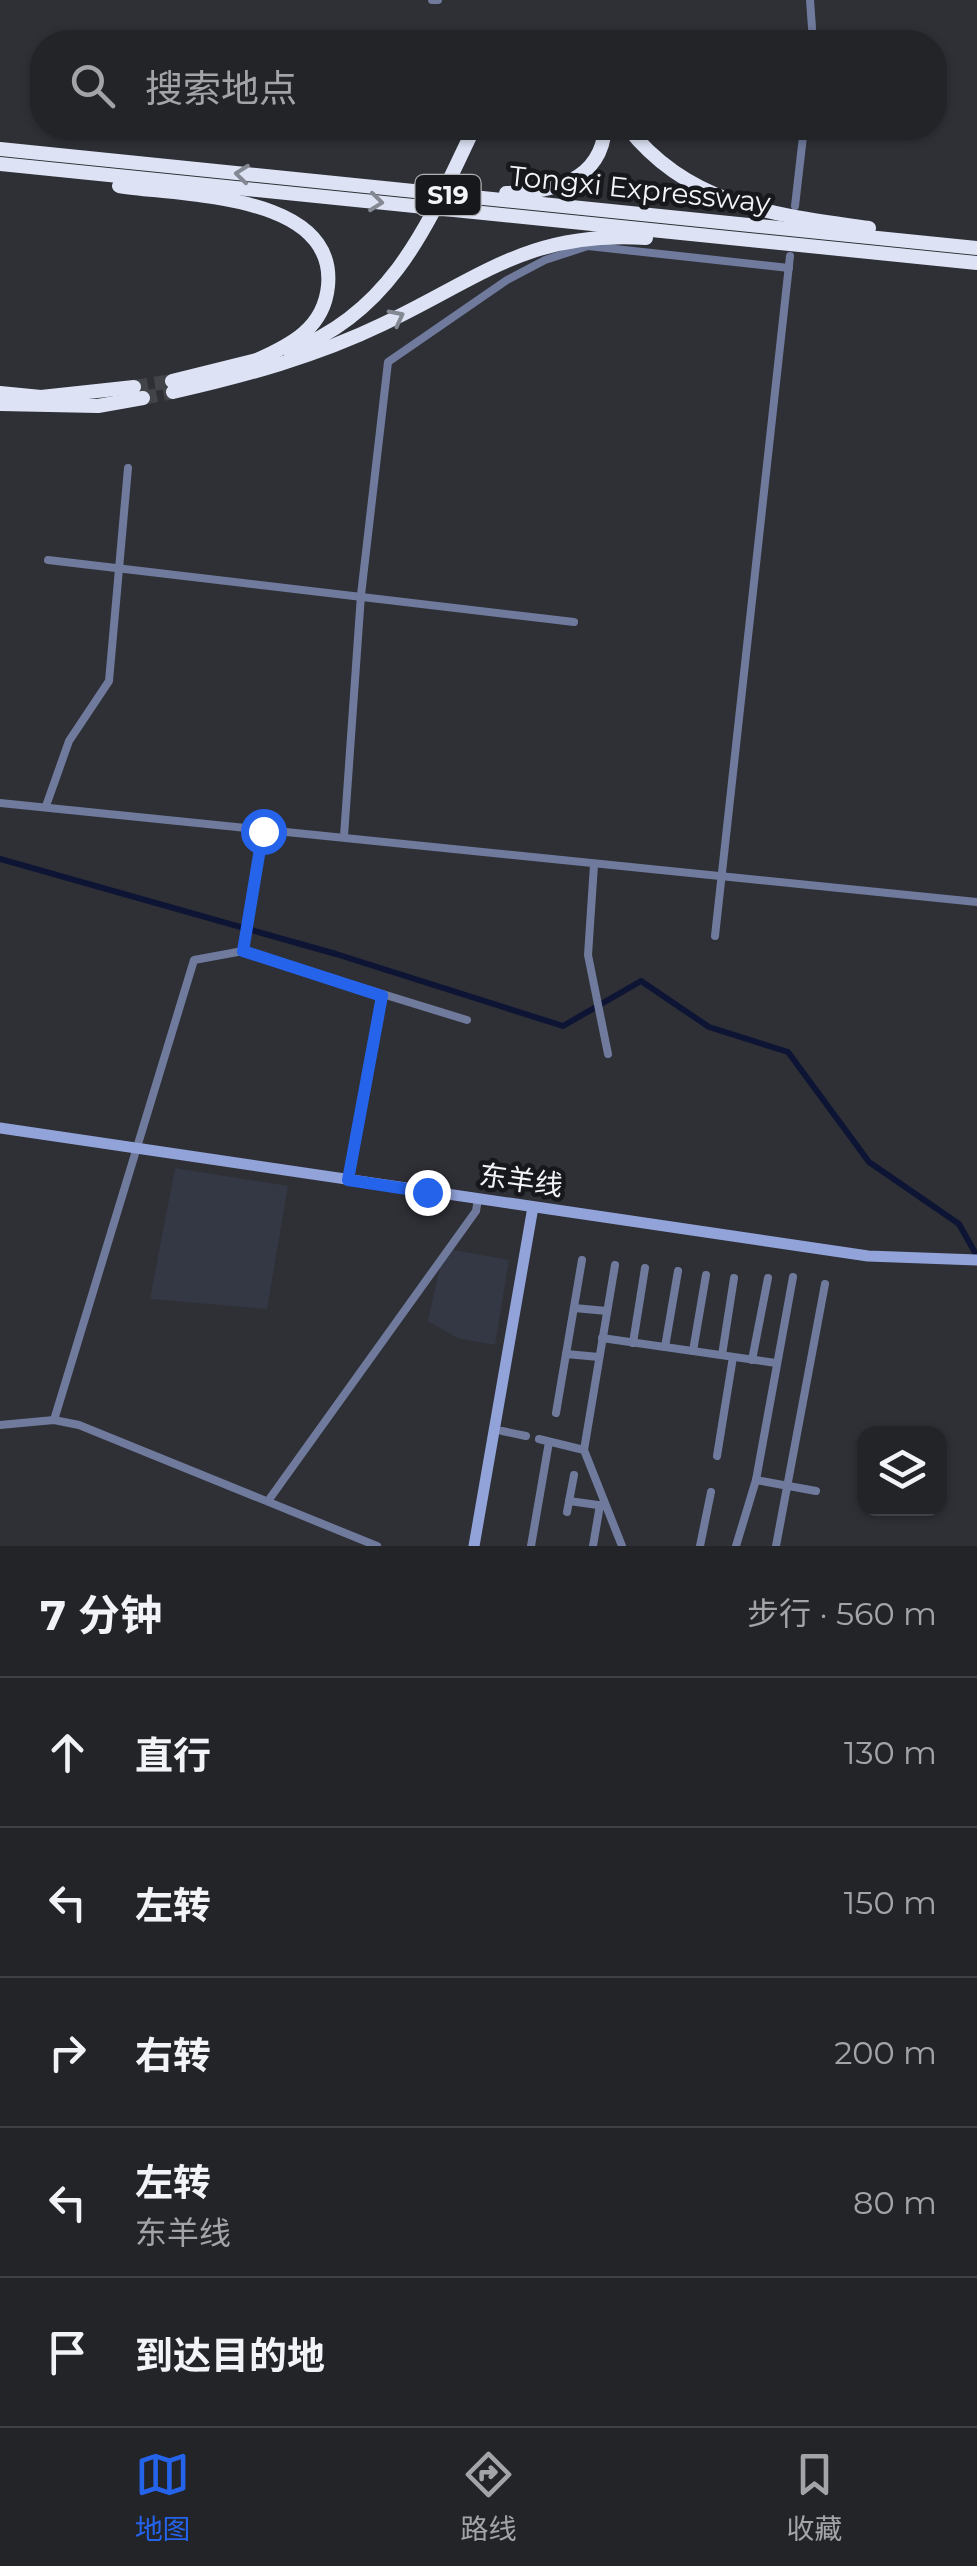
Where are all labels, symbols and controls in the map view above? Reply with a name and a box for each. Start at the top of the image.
search box [30,30,947,140]
icon: search [65,58,120,113]
text: 搜索地点 [145,65,297,112]
street label: Tongxi Expressway [508,158,773,220]
one-way arrow [233,164,249,185]
road number: S19 [416,175,480,215]
one-way arrow [368,191,384,213]
one-way arrow [387,310,405,329]
route start [241,809,287,855]
street label: 东羊线 [477,1157,565,1203]
route end [405,1170,451,1216]
map controls [857,1426,947,1516]
button: layers [857,1426,947,1516]
text: 7 分钟 [40,1589,162,1641]
text: 步行 · 560 m [747,1594,937,1633]
icon: ahead [40,1725,95,1780]
text: 直行 [135,1732,211,1779]
text: 130 m [844,1733,937,1772]
icon: left [40,1875,95,1930]
text: 左转 [135,1882,211,1929]
text: 150 m [844,1883,937,1922]
icon: right [40,2025,95,2080]
text: 右转 [135,2032,211,2079]
text: 200 m [834,2033,937,2072]
text: 左转 [135,2159,211,2206]
icon: left [40,2175,95,2230]
text: 80 m [853,2183,937,2222]
text: 东羊线 [135,2213,231,2252]
icon: arrive [40,2325,95,2380]
text: 到达目的地 [135,2332,325,2379]
tab: 地图 [135,2447,191,2547]
tab: 路线 [460,2447,516,2547]
tab: 收藏 [786,2447,842,2547]

